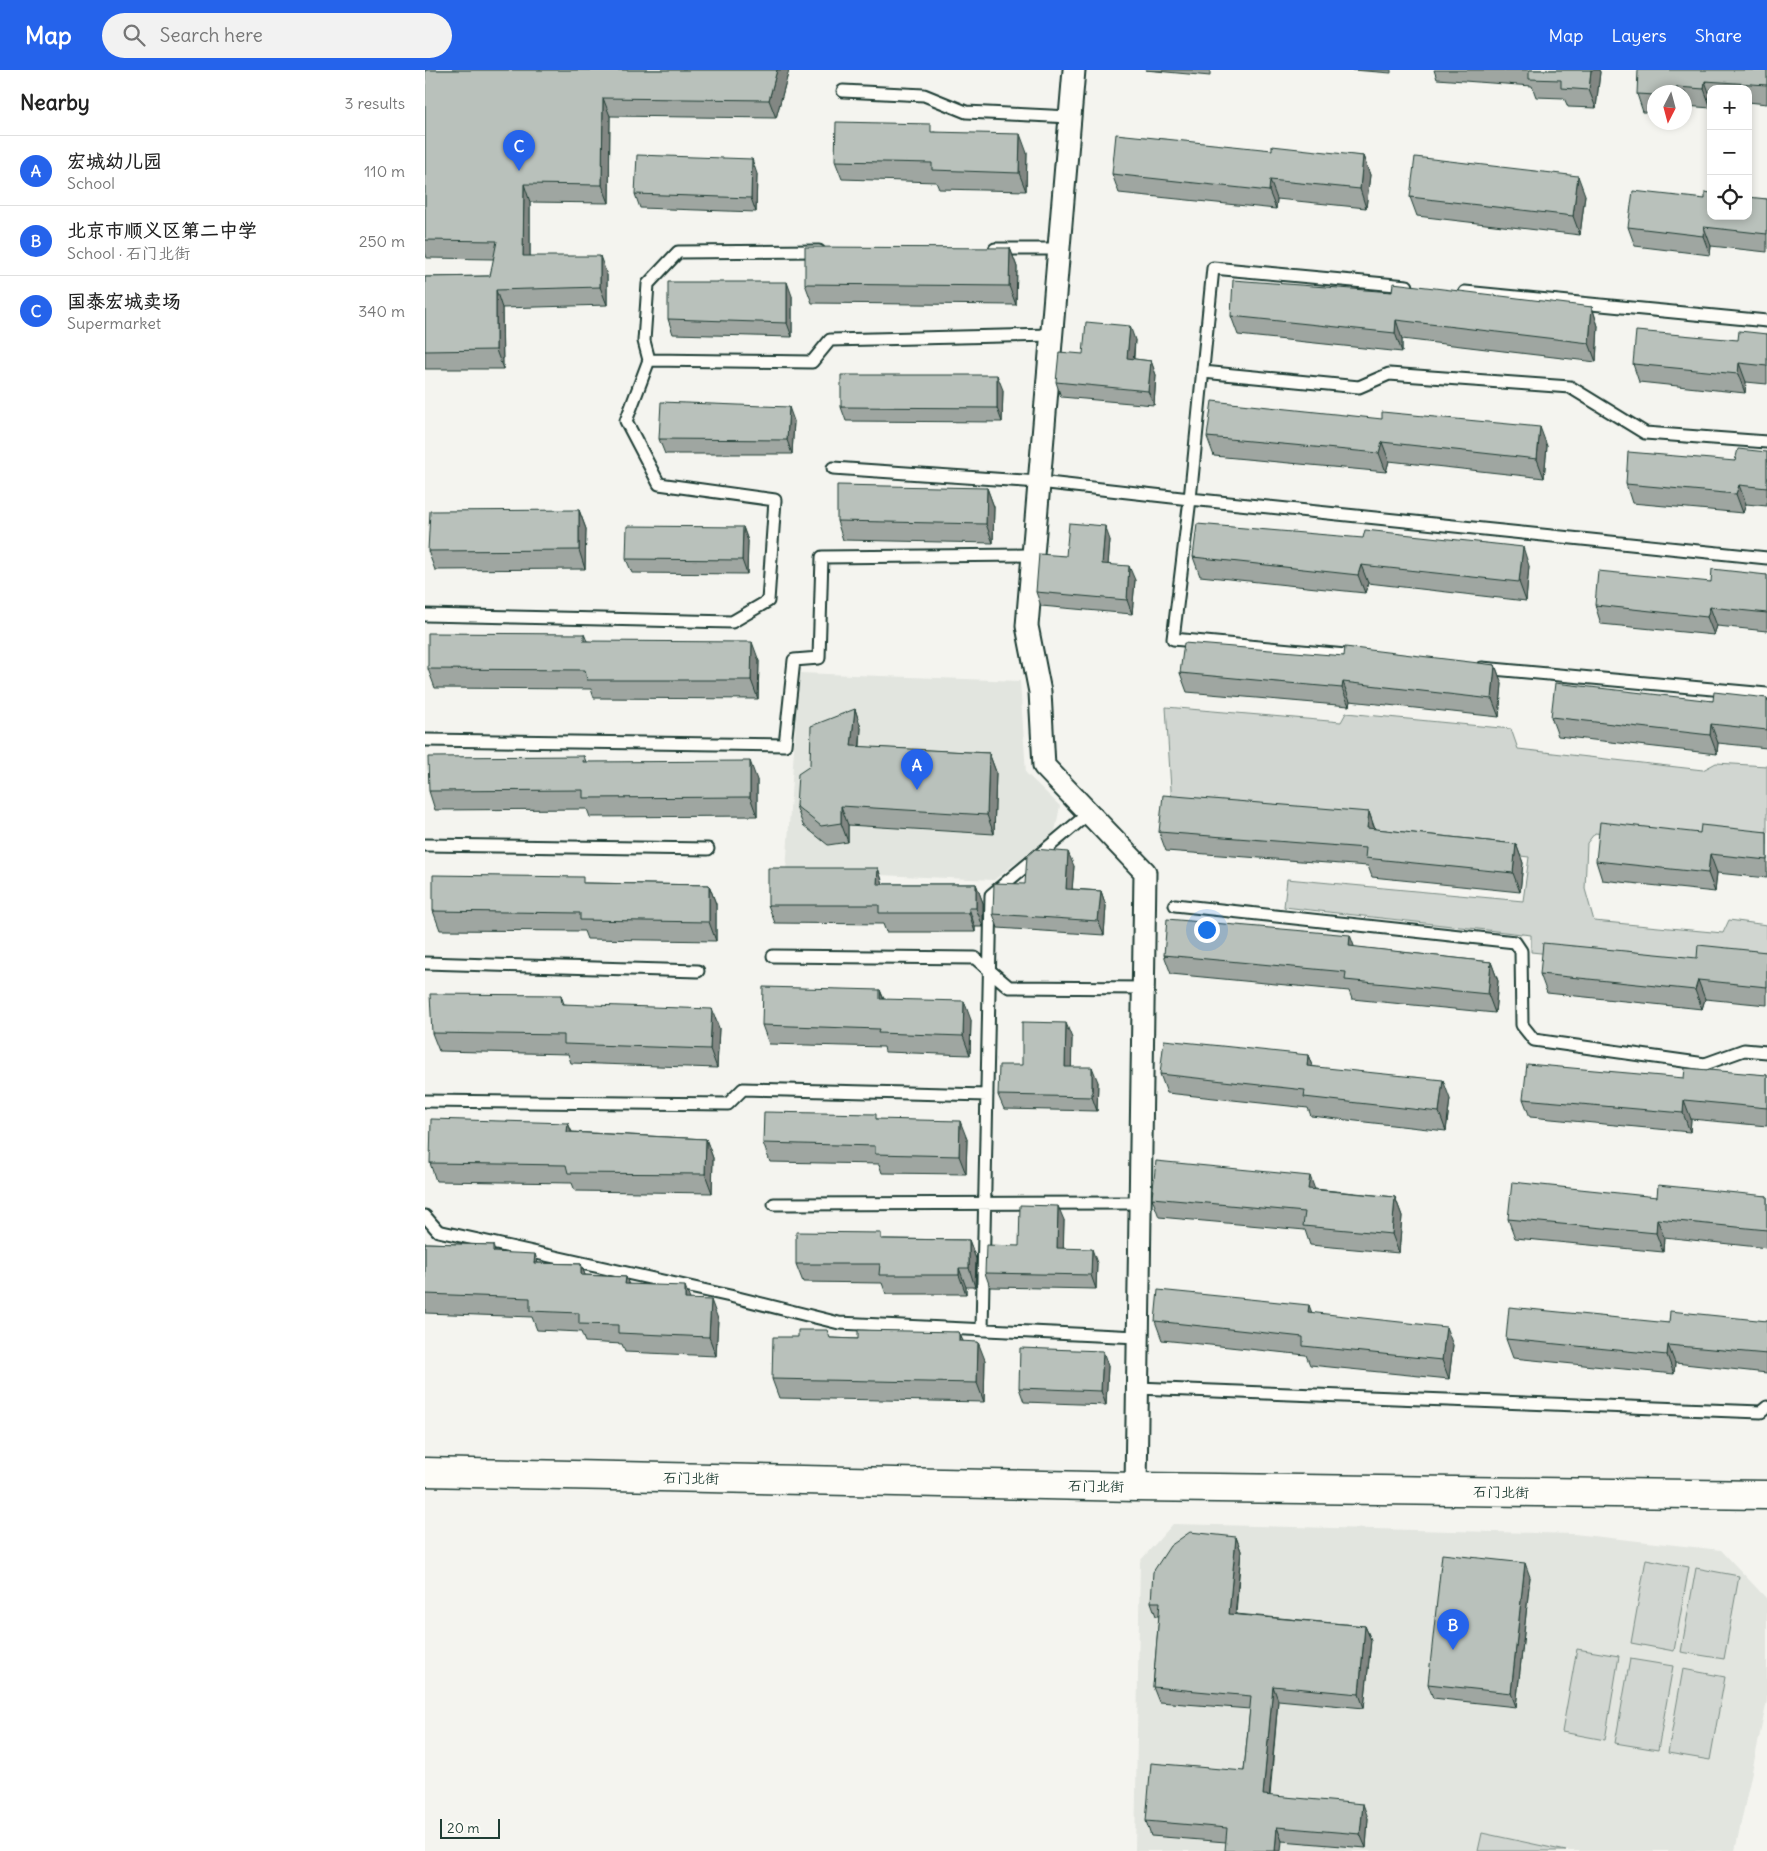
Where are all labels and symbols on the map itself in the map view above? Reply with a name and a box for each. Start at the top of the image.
north arrow [1647,85,1692,130]
pin: C [503,130,535,171]
pin: A [901,749,933,790]
your location [1194,917,1220,943]
street label: 石门北街 [663,1469,719,1487]
street label: 石门北街 [1068,1477,1124,1495]
street label: 石门北街 [1473,1483,1529,1501]
pin: B [1437,1609,1469,1650]
scale bar [440,1816,500,1839]

